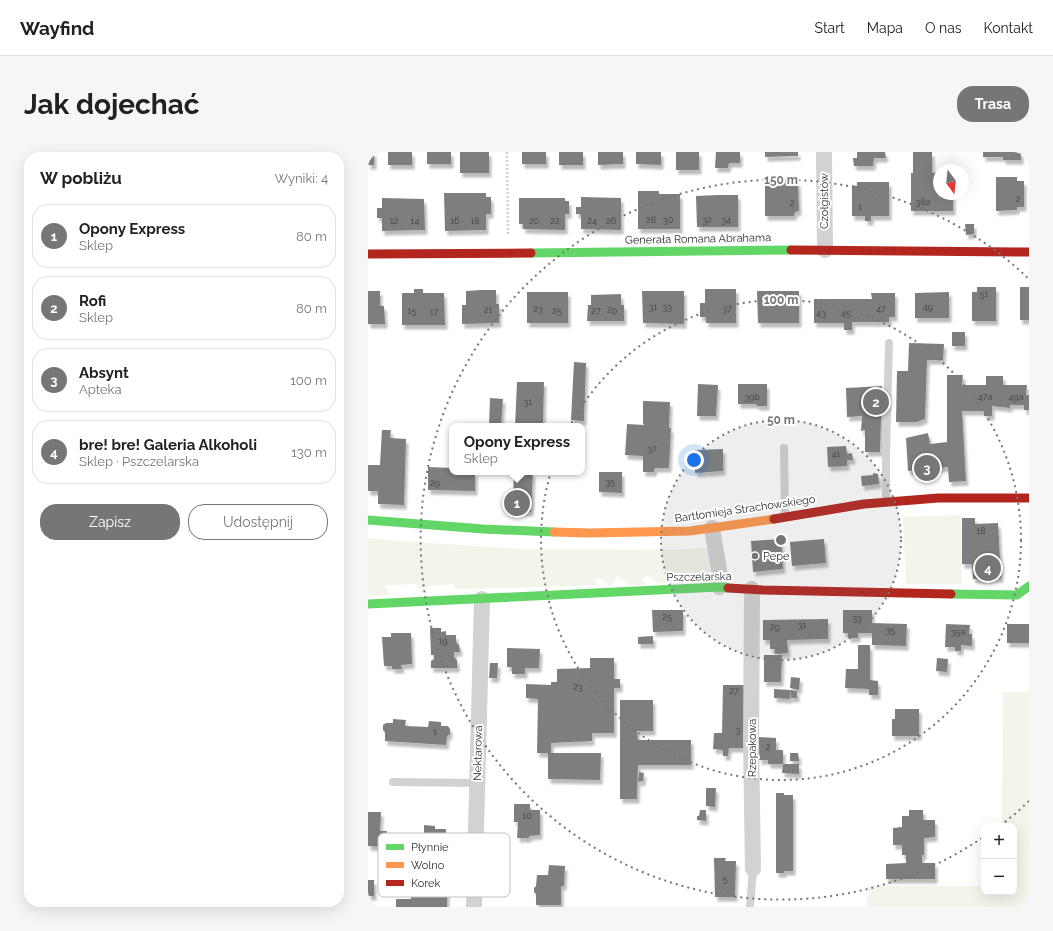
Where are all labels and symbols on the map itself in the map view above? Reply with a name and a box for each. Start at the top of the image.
north arrow [933,164,969,200]
text: 150 m [764,173,798,187]
street label: Czołgistów [818,173,831,229]
house number: 2 [1016,194,1021,204]
house number: 38a [915,197,931,207]
house number: 2 [790,198,795,208]
house number: 1 [858,202,862,212]
house number: 28 [646,215,656,225]
house number: 30 [663,215,674,225]
house number: 32 [702,215,712,225]
house number: 34 [721,215,731,225]
house number: 12 [390,216,399,226]
house number: 14 [411,216,419,226]
house number: 16 [450,216,460,226]
house number: 18 [470,216,480,226]
house number: 20 [529,216,540,226]
house number: 22 [550,216,560,226]
house number: 24 [587,216,597,226]
house number: 26 [606,216,617,226]
street label: Generała Romana Abrahama [625,231,771,247]
house number: 51 [980,289,989,299]
text: 100 m [764,293,798,307]
house number: 31 [649,302,657,312]
house number: 33 [662,302,672,312]
house number: 49 [923,302,933,312]
house number: 23 [533,304,543,314]
house number: 37 [722,304,732,314]
house number: 47 [876,304,886,314]
house number: 21 [484,305,492,315]
house number: 29 [607,305,617,315]
house number: 15 [408,306,416,316]
house number: 25 [552,306,562,316]
house number: 27 [591,306,601,316]
house number: 17 [430,307,438,317]
house number: 43 [816,308,826,318]
house number: 45 [841,308,851,318]
pin: 2 [863,387,889,417]
house number: 39b [744,392,760,402]
house number: 47a [978,392,992,402]
house number: 49a [1008,392,1024,402]
house number: 31 [524,397,532,407]
text: 50 m [767,413,795,427]
house number: 37 [647,444,657,454]
house number: 41 [832,449,841,459]
your location [684,450,704,470]
pin: 3 [914,453,940,483]
house number: 35 [605,477,615,487]
house number: 29 [430,478,440,488]
pin: 1 [504,488,530,518]
street label: Bartłomieja Strachowskiego [674,493,817,525]
house number: 18 [976,526,986,536]
centre of rings [774,533,788,547]
place label: Pepe [763,550,790,563]
marker: Pepe [750,551,760,561]
pin: 4 [975,553,1001,583]
street label: Pszczelarska [666,570,732,584]
house number: 25 [662,612,672,622]
house number: 33 [852,613,862,623]
house number: 31 [798,620,806,630]
house number: 29 [770,622,780,632]
house number: 35 [885,625,895,635]
house number: 35a [951,627,965,637]
house number: 19 [438,636,448,646]
house number: 23 [573,682,583,692]
house number: 27 [729,686,739,696]
street label: Rzepakowa [746,719,759,777]
street label: Nektarowa [471,725,485,781]
house number: 3 [736,725,741,735]
house number: 1 [433,727,437,737]
house number: 2 [766,742,771,752]
house number: 10 [522,811,532,821]
legend [378,833,510,897]
text: Płynnie [411,841,449,854]
text: Wolno [411,859,445,872]
house number: 5 [723,874,728,884]
text: Korek [411,877,440,890]

